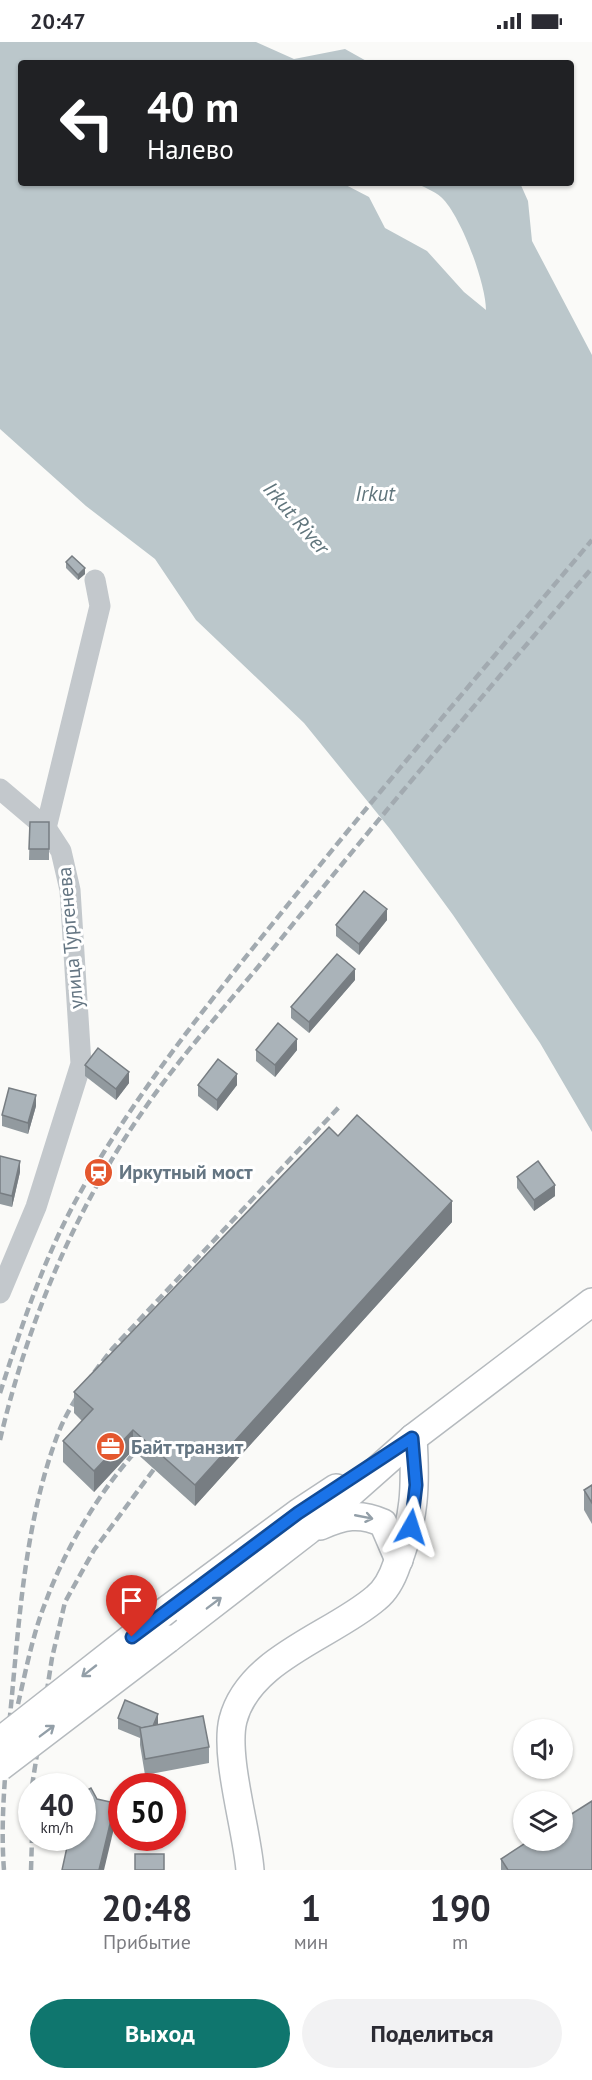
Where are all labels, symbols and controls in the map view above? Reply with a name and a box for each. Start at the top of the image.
text: 20:47 [30,7,86,35]
text: 40 m [147,79,239,134]
icon: left [48,84,126,162]
text: Налево [147,132,234,166]
water label: Irkut River [257,476,337,561]
water label: Irkut [355,480,396,507]
street label: улица Тургенева [51,866,89,1010]
station icon: Иркутный мост [82,1156,114,1188]
place label: Иркутный мост [119,1159,253,1185]
office icon: Байт транзит [94,1431,126,1463]
place label: Байт транзит [131,1434,244,1460]
position arrow [379,1495,443,1559]
one-way arrow [354,1512,374,1523]
pin [106,1575,157,1637]
icon: arrive [115,1584,148,1617]
one-way arrow [206,1597,222,1610]
one-way arrow [81,1665,97,1678]
map controls [513,1719,573,1851]
button: sound [513,1719,573,1779]
one-way arrow [38,1725,54,1737]
speed limit sign: 50 [108,1773,186,1851]
text: 40 [40,1785,74,1824]
button: layers [513,1791,573,1851]
text: km/h [41,1818,73,1837]
text: 20:48 [101,1884,193,1931]
text: 1 [301,1884,321,1931]
text: 190 [430,1884,491,1931]
text: Прибытие [103,1929,191,1955]
text: мин [294,1929,328,1955]
text: m [452,1929,468,1955]
button: Выход [30,1999,290,2068]
button: Поделиться [302,1999,562,2068]

